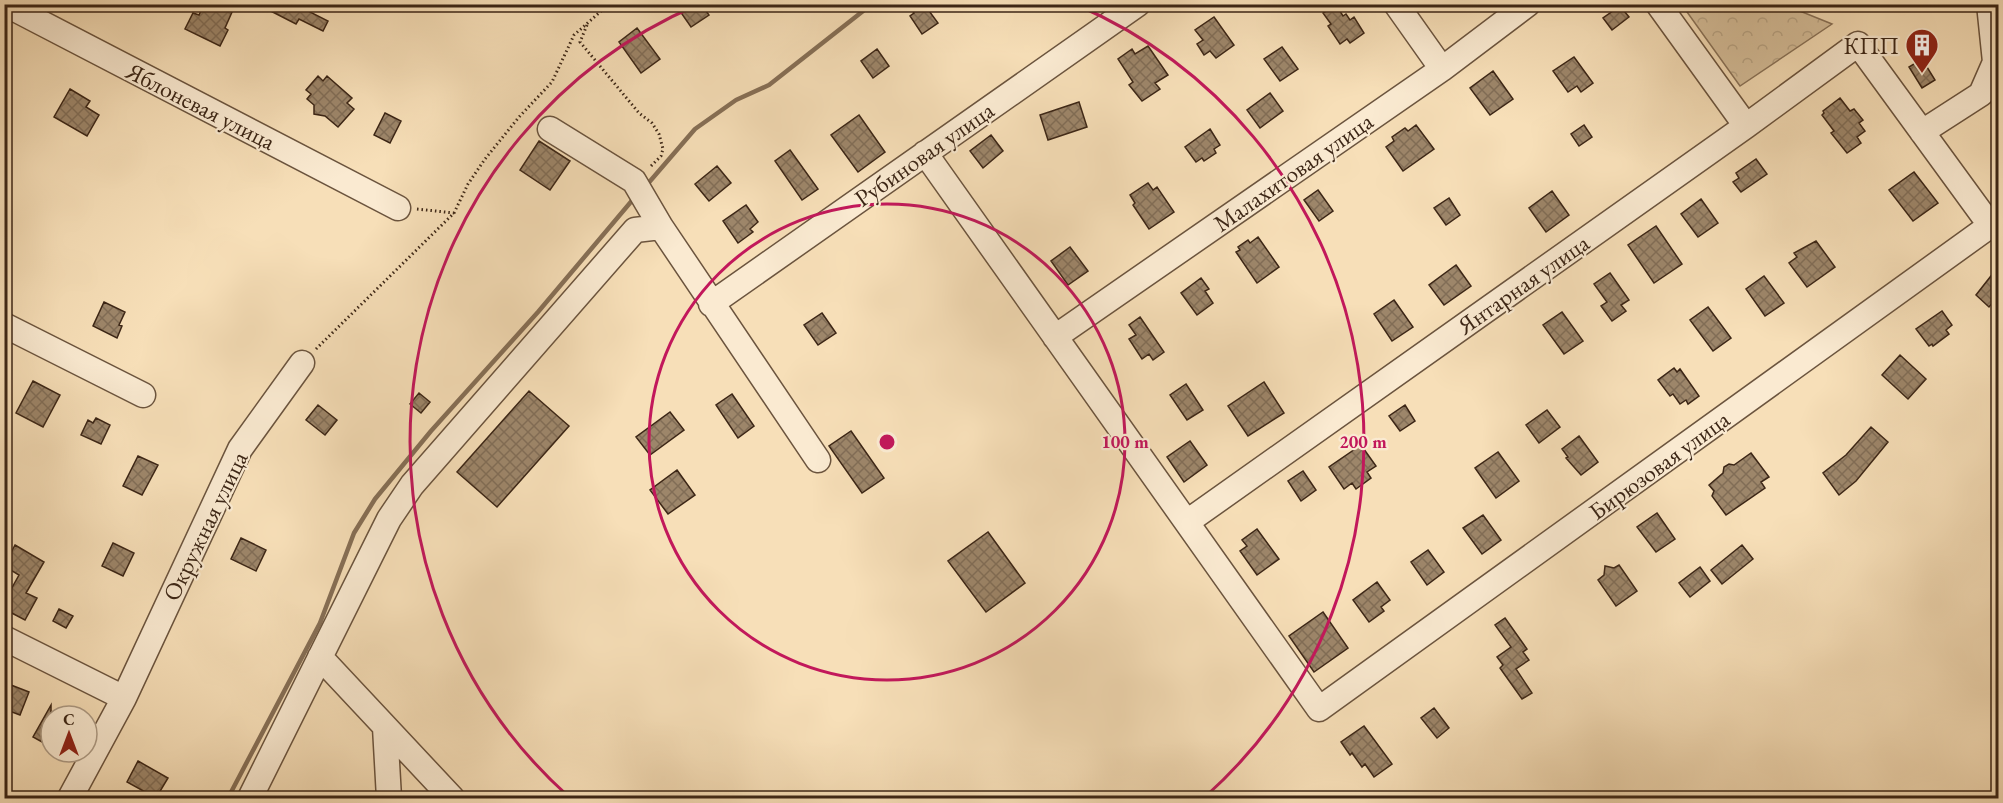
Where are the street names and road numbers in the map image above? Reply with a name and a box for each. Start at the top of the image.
street label: Яблоневая улица [120,55,281,157]
street label: Рубиновая улица [848,94,1000,214]
street label: Малахитовая улица [1207,105,1379,239]
street label: Янтарная улица [1450,227,1595,341]
street label: Бирюзовая улица [1582,403,1736,527]
street label: Окружная улица [155,446,255,606]

